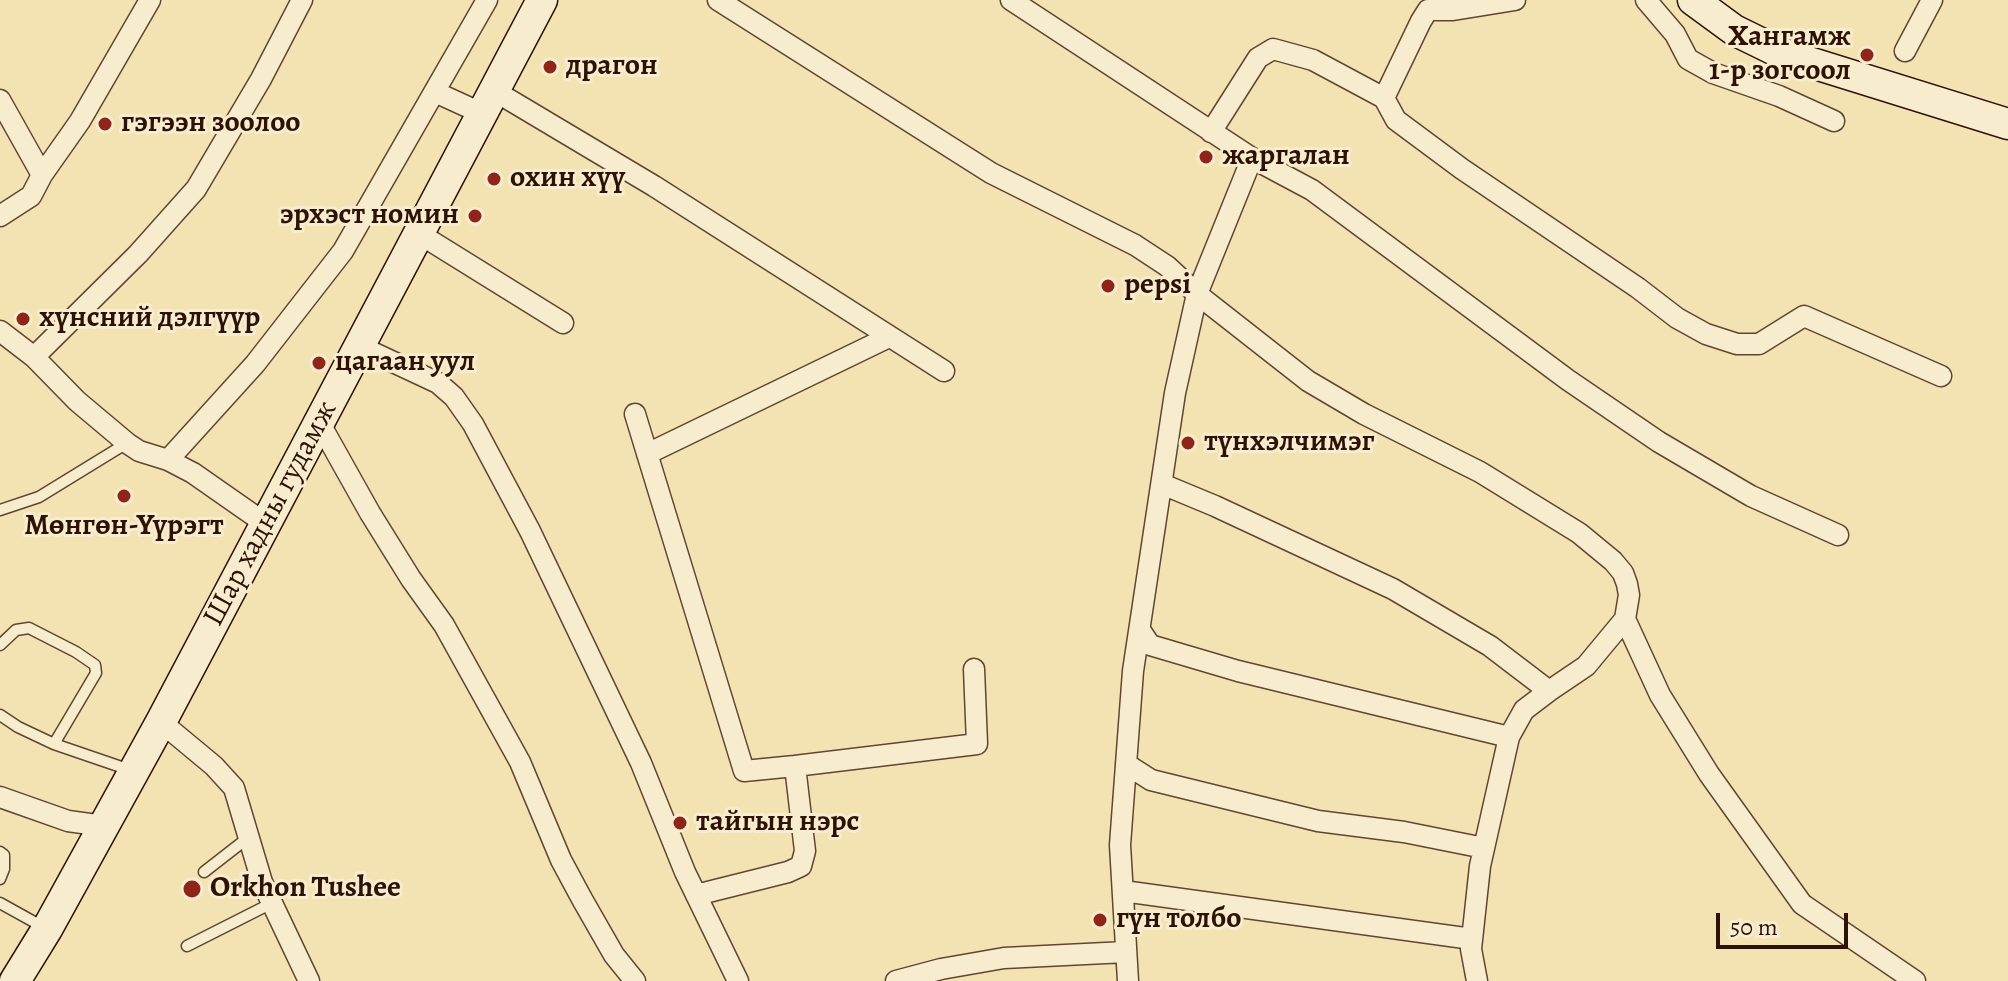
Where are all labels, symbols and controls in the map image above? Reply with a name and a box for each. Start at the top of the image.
place label: Хангамж 1-р зогсоол [1709,20,1851,90]
marker: Хангамж 1-р зогсоол [1858,46,1876,64]
place label: драгон [566,49,658,85]
marker: драгон [541,58,559,76]
place label: гэгээн зоолоо [121,106,300,142]
marker: гэгээн зоолоо [96,115,114,133]
place label: жаргалан [1222,139,1350,175]
marker: жаргалан [1197,148,1215,166]
place label: охин хүү [510,161,625,197]
marker: охин хүү [485,170,503,188]
place label: эрхэст номин [280,198,459,234]
marker: эрхэст номин [466,207,484,225]
place label: pepsi [1124,268,1191,304]
marker: pepsi [1099,277,1117,295]
place label: хүнсний дэлгүүр [39,301,260,337]
marker: хүнсний дэлгүүр [14,310,32,328]
place label: цагаан уул [335,345,475,381]
marker: цагаан уул [310,354,328,372]
street label: Шар хадны гудамж [196,395,346,633]
place label: түнхэлчимэг [1204,425,1375,461]
marker: түнхэлчимэг [1179,434,1197,452]
marker: Мөнгөн-Үүрэгт [115,487,133,505]
place label: Мөнгөн-Үүрэгт [24,509,224,545]
place label: тайгын нэрс [696,805,859,841]
marker: тайгын нэрс [671,814,689,832]
place label: Orkhon Tushee [210,871,401,907]
marker: Orkhon Tushee [181,878,203,900]
scale bar [1720,897,1852,947]
place label: гүн толбо [1116,902,1241,938]
marker: гүн толбо [1091,911,1109,929]
text: 50 m [1730,911,1778,943]

